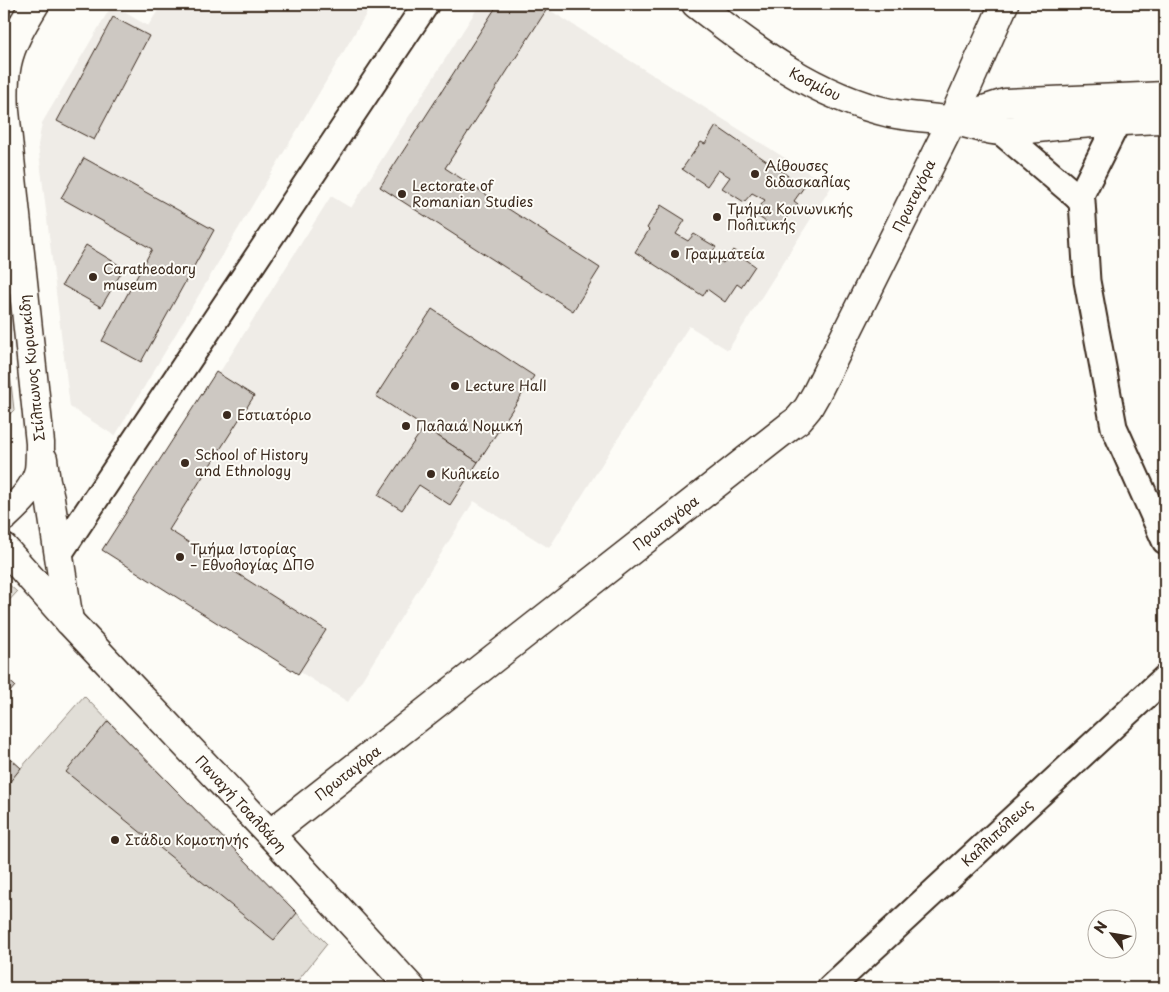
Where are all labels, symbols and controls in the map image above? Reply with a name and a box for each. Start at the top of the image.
street label: Κοσμίου [786,62,845,105]
place label: Αίθουσες διδασκαλίας [765,155,851,192]
street label: Πρωταγόρα [887,156,940,236]
marker: Αίθουσες διδασκαλίας [749,168,761,180]
place label: Lectorate of Romanian Studies [412,175,533,212]
marker: Lectorate of Romanian Studies [396,188,408,200]
place label: Τμήμα Κοινωνικής Πολιτικής [727,198,853,235]
marker: Τμήμα Κοινωνικής Πολιτικής [711,211,723,223]
place label: Γραμματεία [685,243,765,264]
marker: Γραμματεία [669,248,681,260]
place label: Caratheodory museum [103,258,196,295]
marker: Caratheodory museum [87,271,99,283]
street label: Στίλπωνος Κυριακίδη [13,294,50,442]
place label: Lecture Hall [465,375,547,396]
marker: Lecture Hall [449,380,461,392]
place label: Εστιατόριο [237,404,312,425]
marker: Εστιατόριο [221,409,233,421]
place label: Παλαιά Νομική [416,415,523,436]
marker: Παλαιά Νομική [400,420,412,432]
place label: School of History and Ethnology [195,444,308,481]
marker: School of History and Ethnology [179,457,191,469]
place label: Κυλικείο [441,463,500,484]
marker: Κυλικείο [425,468,437,480]
street label: Πρωταγόρα [628,490,703,555]
place label: Τμήμα Ιστορίας – Εθνολογίας ΔΠΘ [190,538,315,575]
marker: Τμήμα Ιστορίας – Εθνολογίας ΔΠΘ [174,551,186,563]
street label: Πρωταγόρα [310,740,385,805]
street label: Παναγή Τσαλδάρη [191,751,292,857]
street label: Καλλιπόλεως [956,794,1037,871]
place label: Στάδιο Κομοτηνής [125,829,249,850]
marker: Στάδιο Κομοτηνής [109,834,121,846]
north arrow [1086,910,1136,960]
text: N [1089,917,1112,937]

